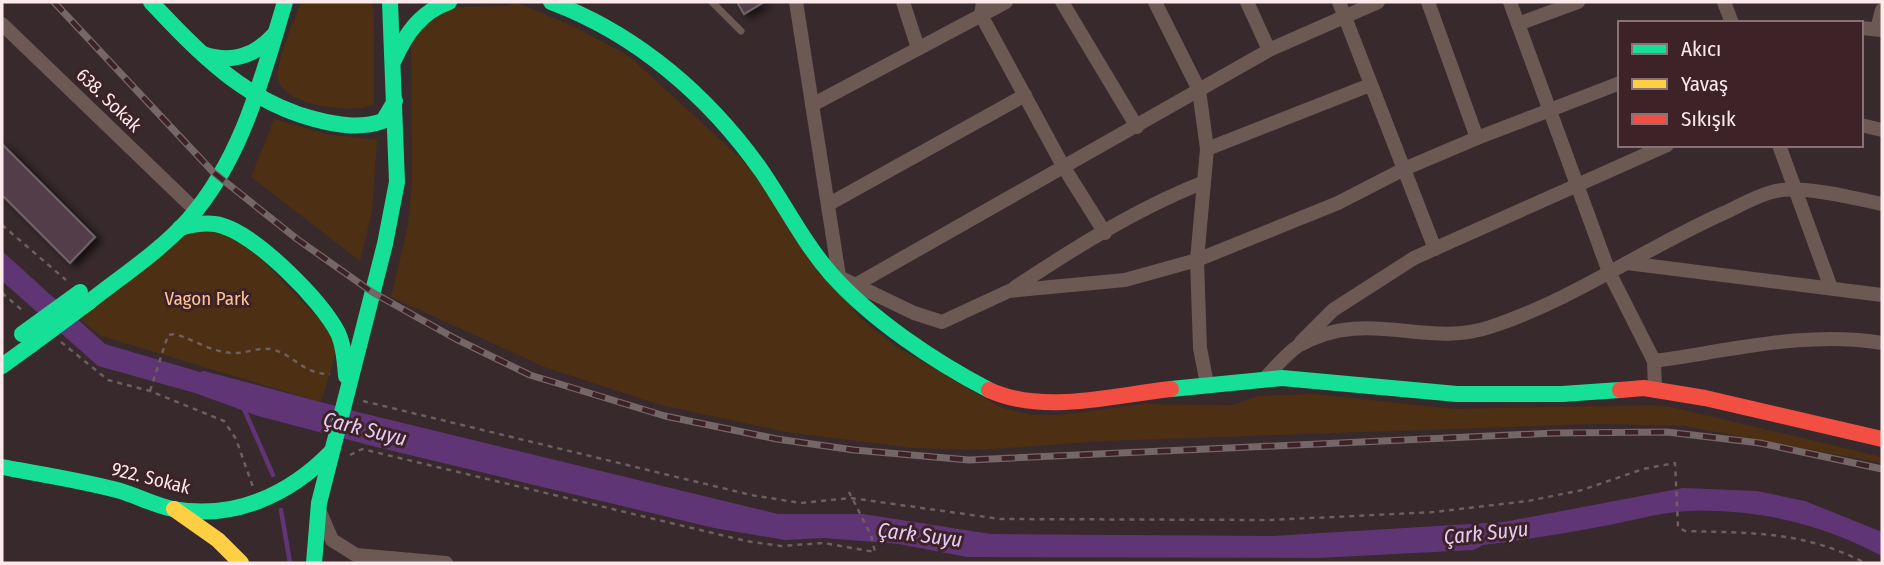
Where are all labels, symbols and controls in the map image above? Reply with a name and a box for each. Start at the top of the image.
legend [1618,21,1863,147]
text: Akıcı [1681,36,1721,62]
street label: 638. Sokak [72,63,147,137]
text: Yavaş [1681,71,1728,97]
text: Sıkışık [1681,106,1736,132]
park label: Vagon Park [165,287,250,310]
water label: Çark Suyu [321,406,409,452]
street label: 922. Sokak [109,457,193,499]
water label: Çark Suyu [1442,516,1530,550]
water label: Çark Suyu [876,517,964,553]

